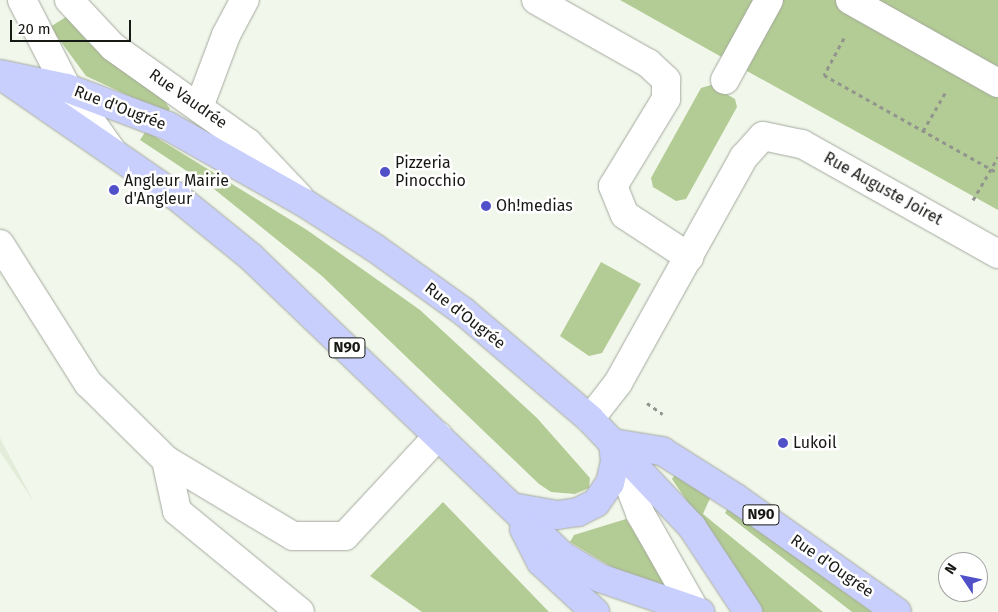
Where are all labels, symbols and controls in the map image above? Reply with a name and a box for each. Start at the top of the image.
scale bar [12,10,134,42]
text: 20 m [18,20,51,38]
street label: Rue Vaudrée [145,65,231,133]
street label: Rue d'Ougrée [71,82,169,134]
street label: Rue Auguste Joiret [820,148,946,230]
place label: Pizzeria Pinocchio [395,153,466,191]
marker: Pizzeria Pinocchio [379,166,391,178]
place label: Angleur Mairie d'Angleur [124,171,229,209]
marker: Angleur Mairie d'Angleur [108,184,120,196]
place label: Oh!medias [496,196,573,216]
marker: Oh!medias [480,200,492,212]
street label: Rue d'Ougrée [421,279,509,353]
road number: N90 [328,336,366,360]
place label: Lukoil [793,433,837,453]
marker: Lukoil [777,437,789,449]
road number: N90 [742,502,780,528]
street label: Rue d'Ougrée [787,530,877,602]
north arrow [938,552,988,602]
text: N [941,560,961,578]

